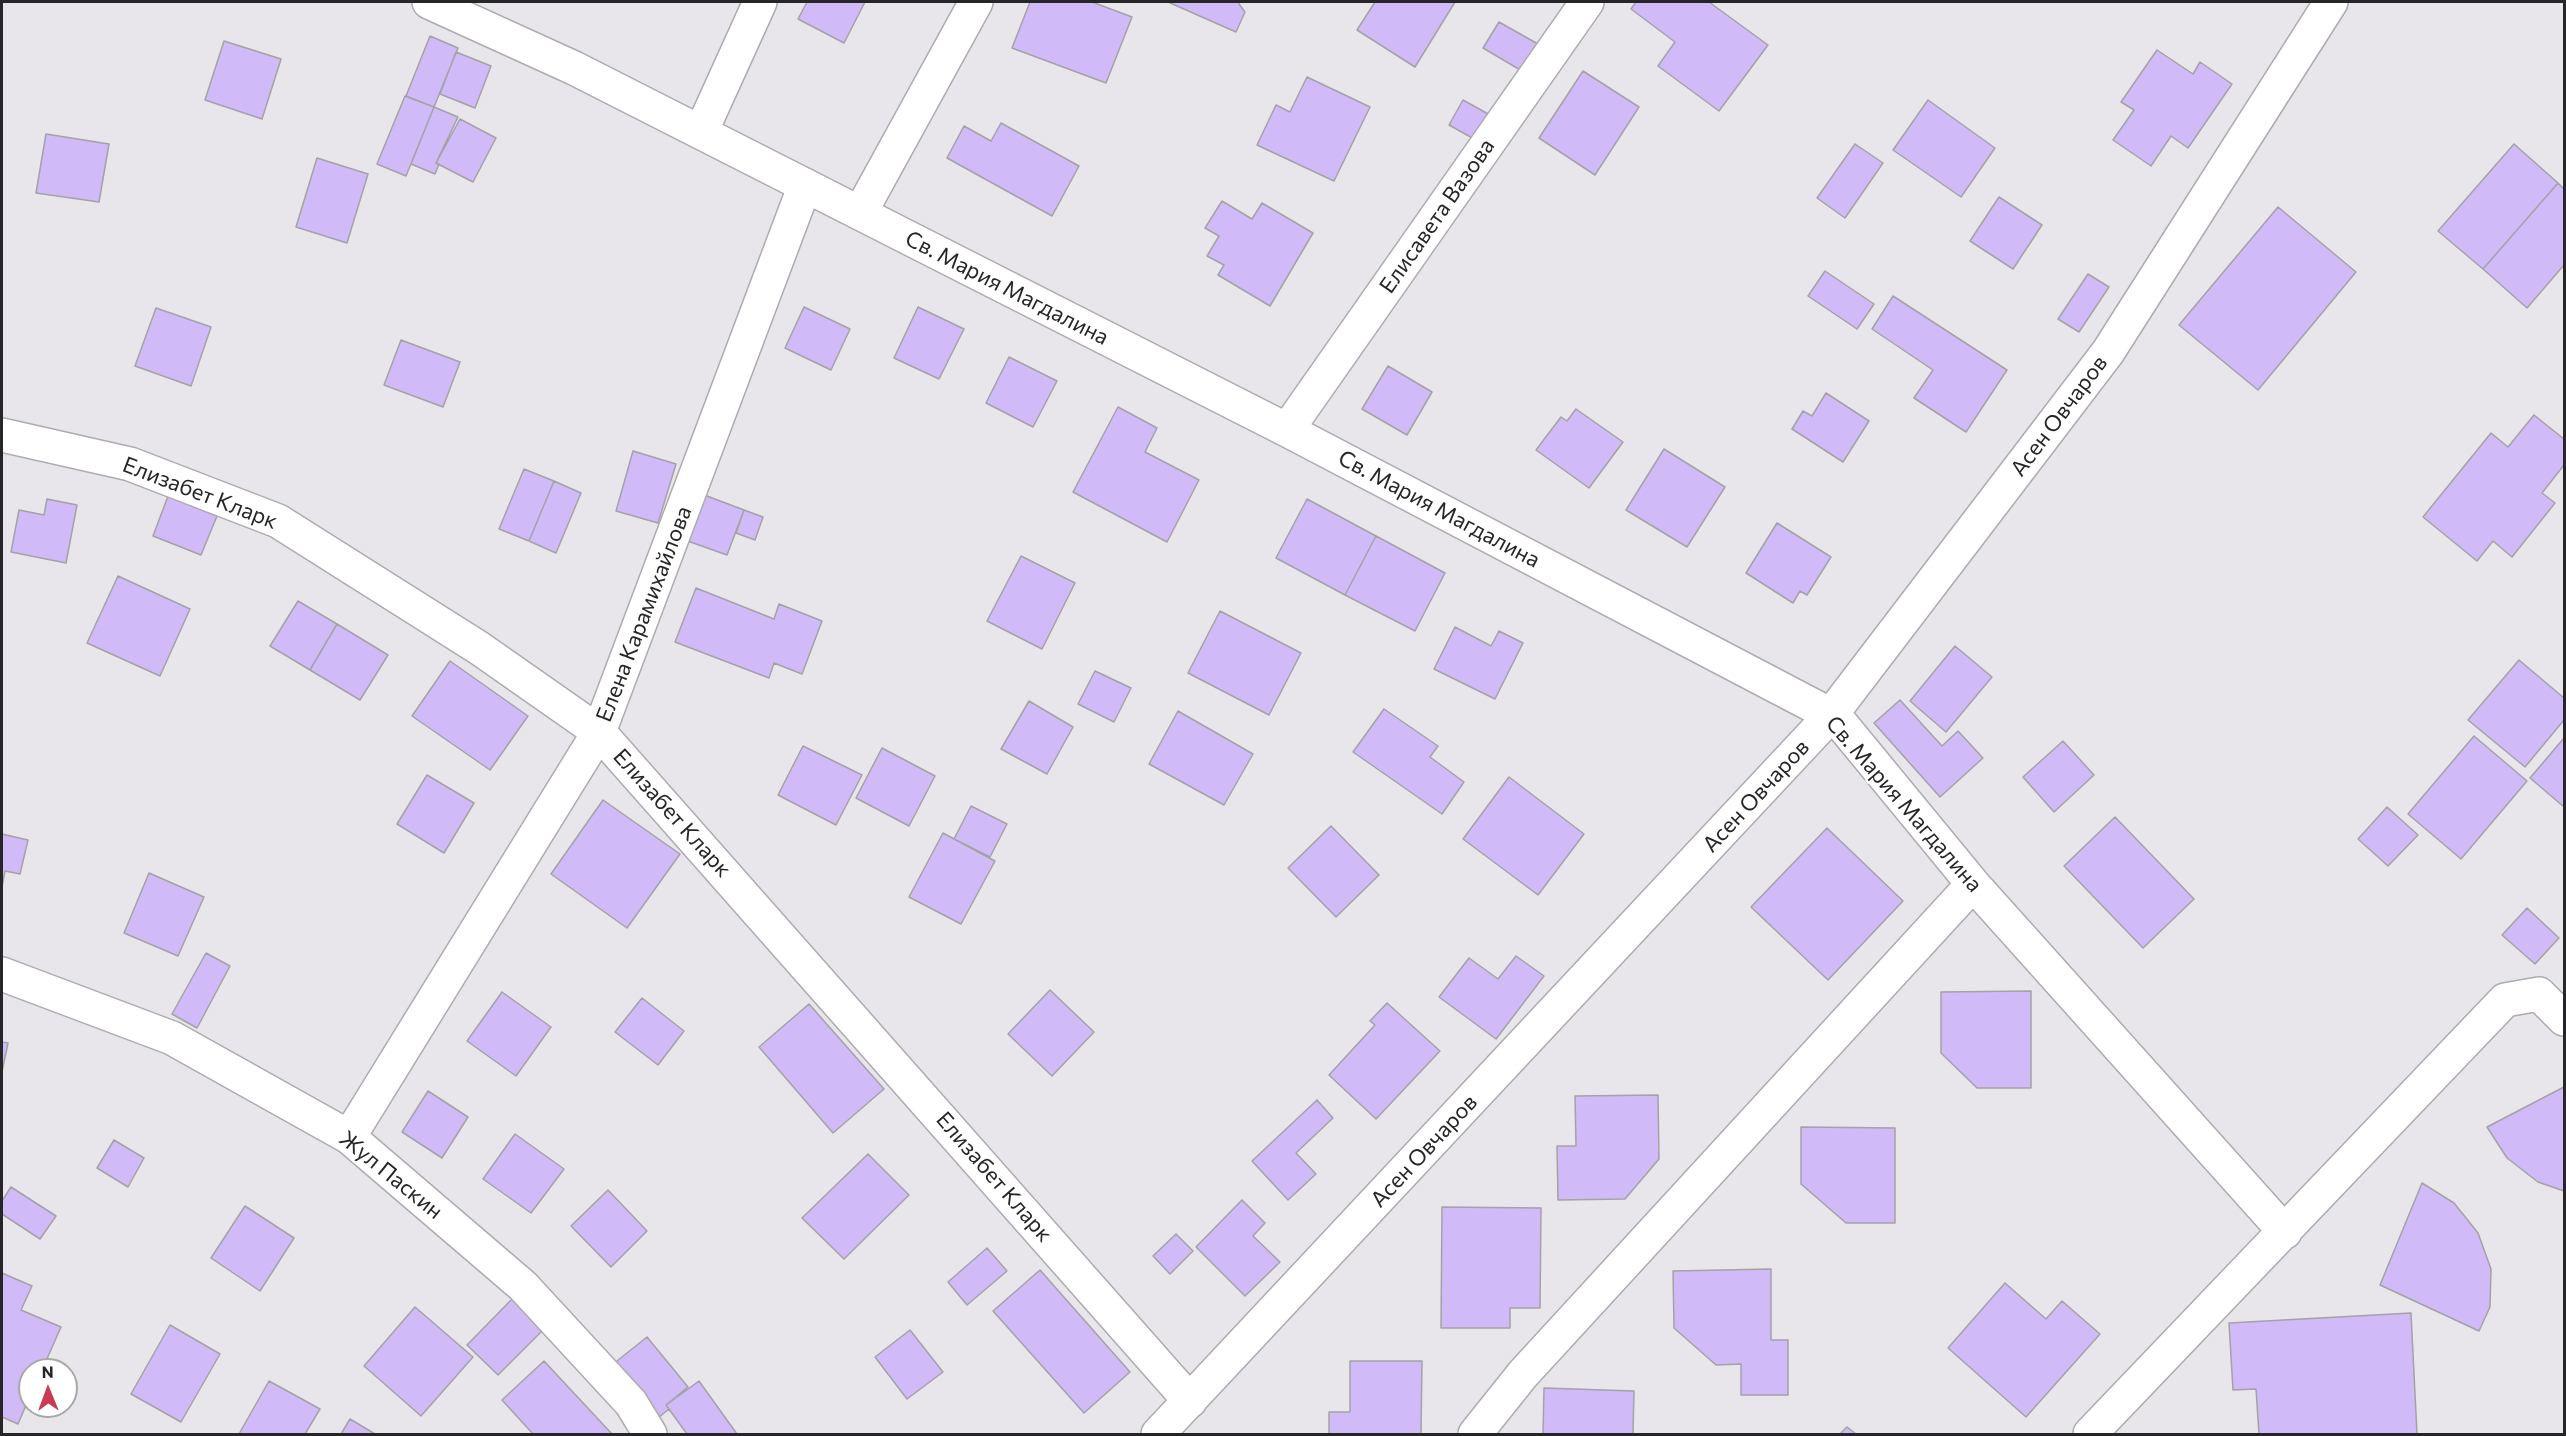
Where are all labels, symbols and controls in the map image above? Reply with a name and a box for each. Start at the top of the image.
street label: Елисавета Вазова [1374,134,1500,298]
street label: Св. Мария Магдалина [901,225,1113,351]
street label: Асен Овчаров [2005,350,2113,482]
street label: Св. Мария Магдалина [1334,445,1544,573]
street label: Елизабет Кларк [119,451,281,535]
street label: Елена Карамихайлова [591,502,697,726]
street label: Св. Мария Магдалина [1820,711,1988,897]
street label: Асен Овчаров [1697,734,1815,858]
street label: Елизабет Кларк [608,743,736,883]
street label: Асен Овчаров [1365,1089,1483,1213]
street label: Елизабет Кларк [930,1107,1058,1247]
street label: Жул Паскин [334,1125,448,1225]
north arrow [18,1358,78,1418]
text: N [42,1362,54,1381]

